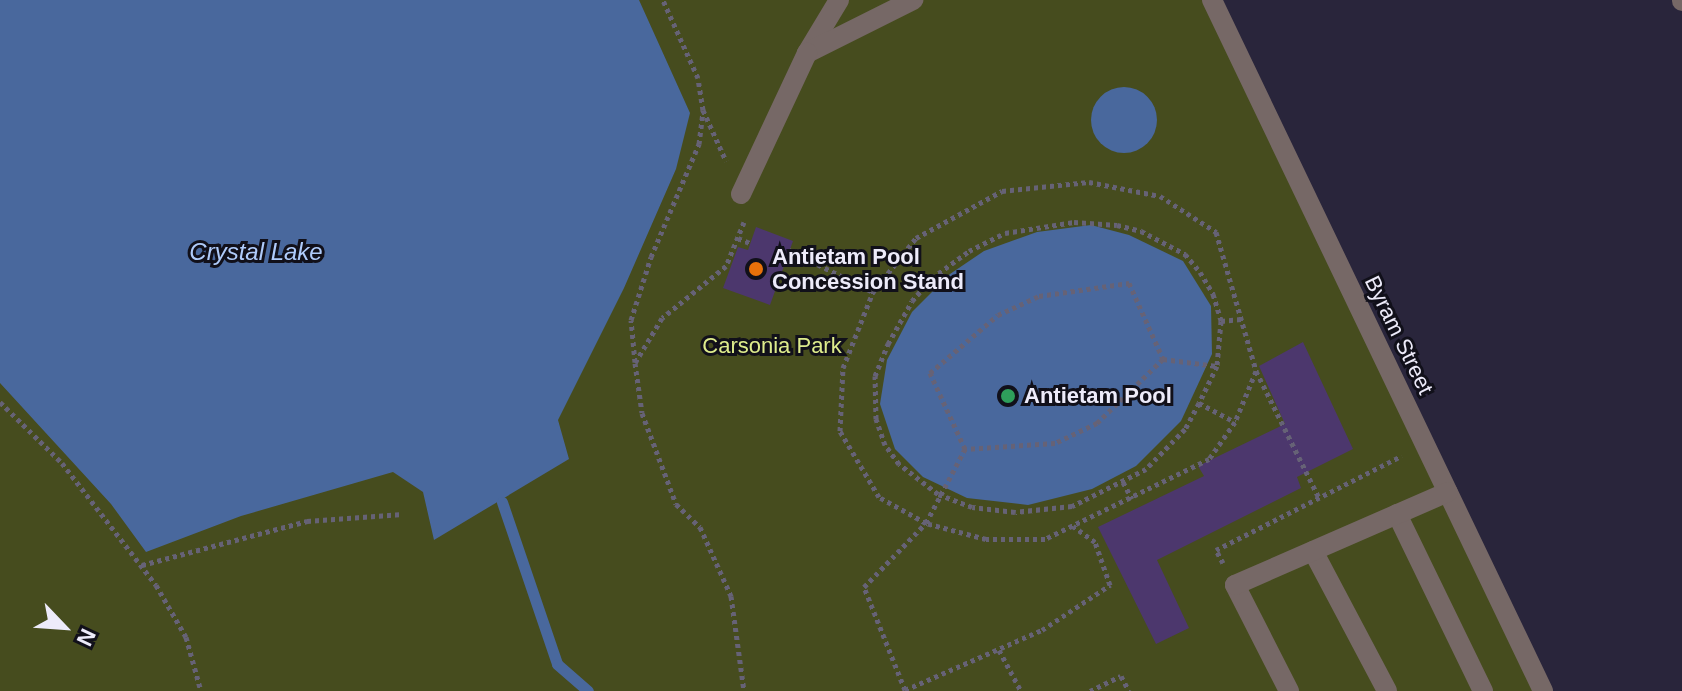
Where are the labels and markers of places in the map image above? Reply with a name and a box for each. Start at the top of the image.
place label: Antietam Pool Concession Stand [772,243,964,294]
marker: Antietam Pool Concession Stand [747,260,765,278]
place label: Antietam Pool [1024,383,1172,409]
marker: Antietam Pool [999,387,1017,405]

